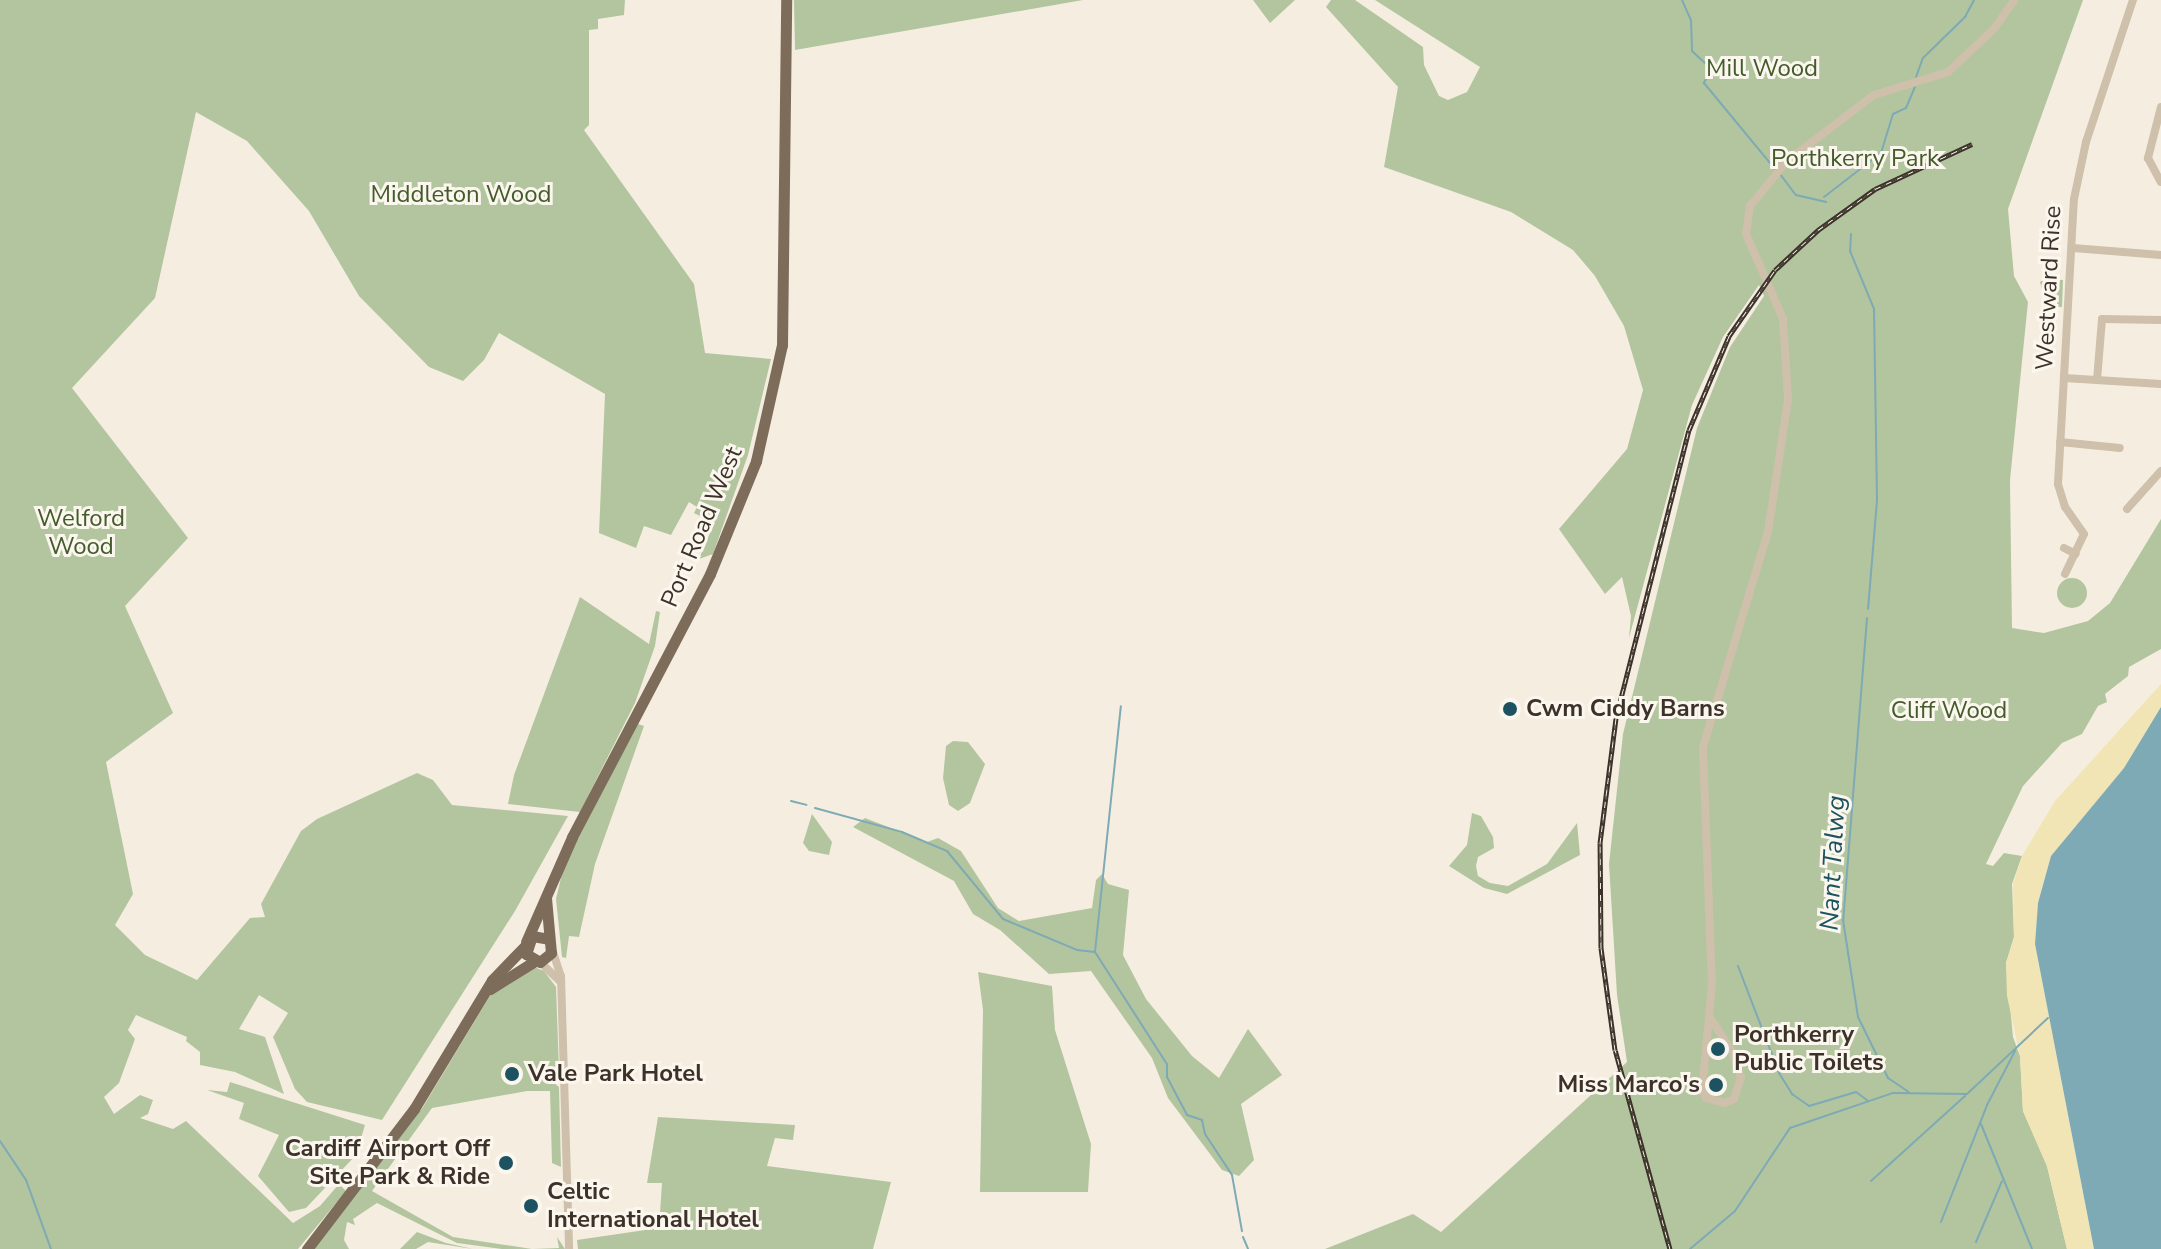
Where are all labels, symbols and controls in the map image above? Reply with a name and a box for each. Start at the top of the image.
park label: Mill Wood [1706,55,1818,83]
park label: Porthkerry Park [1771,145,1939,173]
park label: Middleton Wood [371,181,551,209]
street label: Westward Rise [2030,205,2068,371]
street label: Port Road West [655,442,749,612]
park label: Welford Wood [37,505,125,561]
place label: Cwm Ciddy Barns [1526,695,1725,723]
park label: Cliff Wood [1891,697,2007,725]
marker: Cwm Ciddy Barns [1501,700,1519,718]
water label: Nant Talwg [1814,795,1852,931]
place label: Porthkerry Public Toilets [1734,1021,1884,1077]
marker: Porthkerry Public Toilets [1709,1040,1727,1058]
place label: Vale Park Hotel [528,1060,703,1088]
marker: Vale Park Hotel [503,1065,521,1083]
place label: Miss Marco's [1558,1071,1700,1099]
marker: Miss Marco's [1707,1076,1725,1094]
place label: Cardiff Airport Off Site Park & Ride [285,1135,490,1191]
marker: Cardiff Airport Off Site Park & Ride [497,1154,515,1172]
place label: Celtic International Hotel [547,1178,759,1234]
marker: Celtic International Hotel [522,1197,540,1215]

